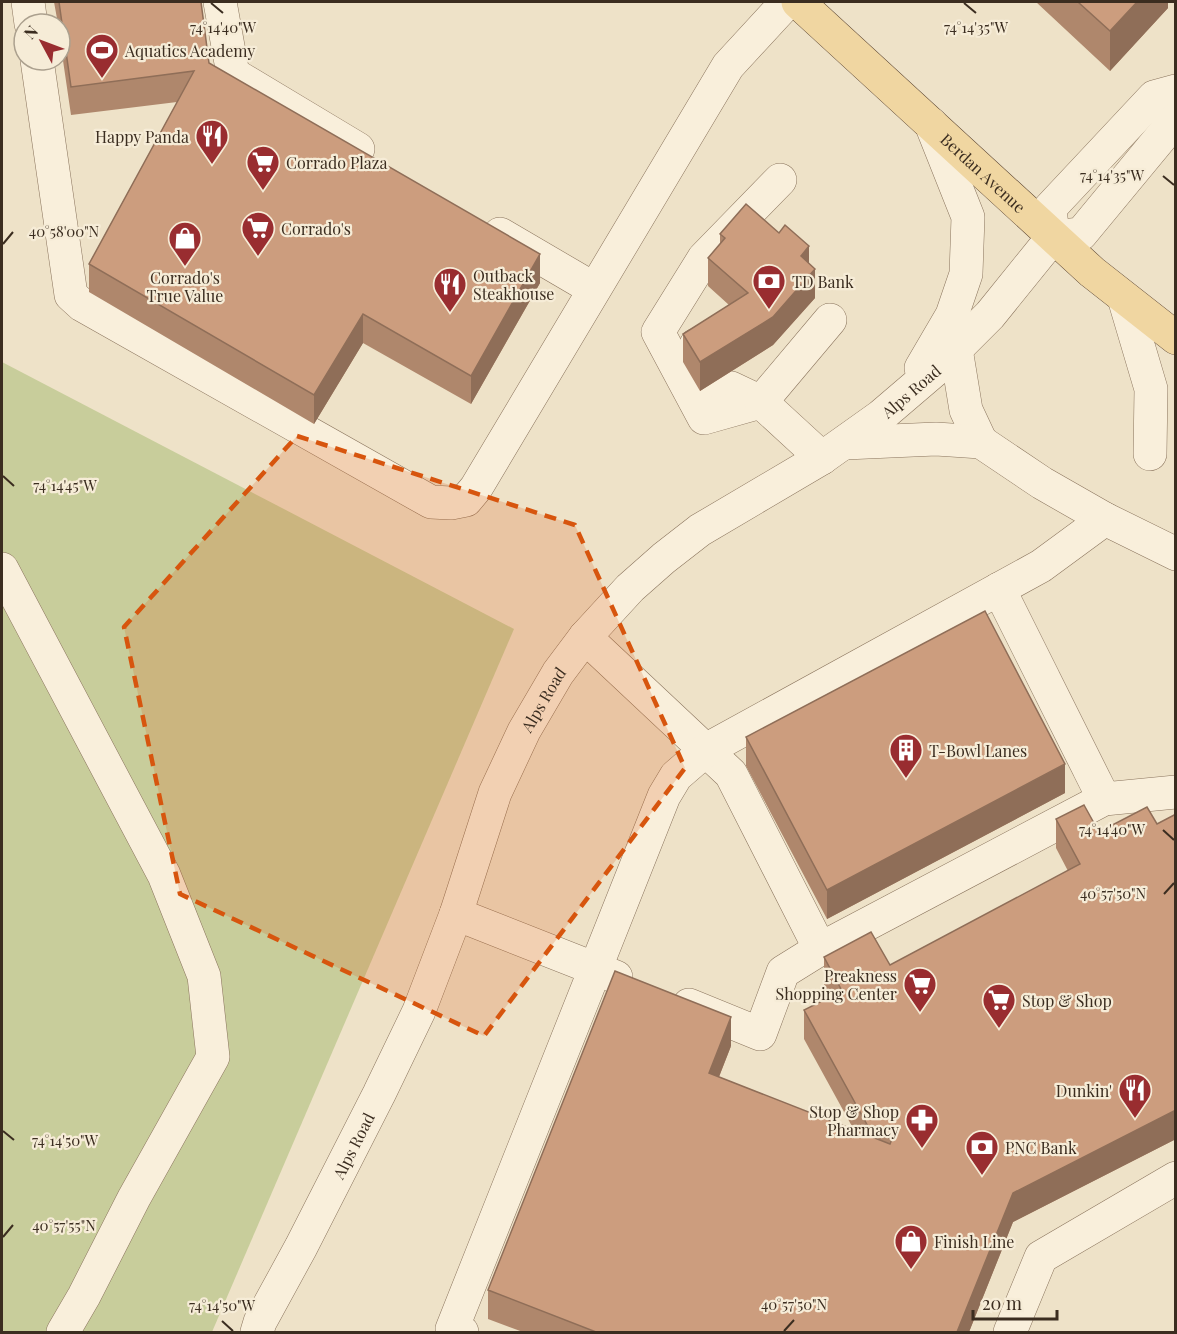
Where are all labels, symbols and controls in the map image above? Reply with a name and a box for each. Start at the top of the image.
north arrow [12,12,72,72]
text: 74°14'40"W [190,17,256,37]
text: 74°14'35"W [944,17,1008,37]
text: N [19,20,42,43]
sports icon: Aquatics Academy [84,32,120,79]
place label: Aquatics Academy [124,40,255,61]
restaurant icon: Happy Panda [194,118,230,165]
place label: Happy Panda [95,126,189,147]
street label: Berdan Avenue [937,128,1030,217]
supermarket icon: Corrado Plaza [245,144,281,191]
place label: Corrado Plaza [286,152,387,173]
text: 74°14'35"W [1080,165,1144,185]
supermarket icon: Corrado's [240,210,276,257]
place label: Corrado's [281,218,351,239]
shop icon: Corrado's True Value [167,220,203,267]
text: 40°58'00"N [29,221,100,241]
bank icon: TD Bank [751,263,787,310]
place label: Outback Steakhouse [473,265,554,304]
restaurant icon: Outback Steakhouse [432,266,468,313]
place label: Corrado's True Value [147,267,223,306]
place label: TD Bank [792,271,854,292]
street label: Alps Road [876,359,945,423]
text: 74°14'45"W [33,475,97,495]
street label: Alps Road [515,662,570,736]
building icon: T-Bowl Lanes [888,732,924,779]
place label: T-Bowl Lanes [929,740,1027,761]
text: 74°14'40"W [1079,819,1145,839]
text: 40°57'50"N [1080,883,1146,903]
place label: Preakness Shopping Center [776,965,897,1004]
supermarket icon: Preakness Shopping Center [902,966,938,1013]
supermarket icon: Stop & Shop [981,982,1017,1029]
place label: Stop & Shop [1022,990,1112,1011]
restaurant icon: Dunkin' [1117,1072,1153,1119]
place label: Dunkin' [1056,1080,1112,1101]
place label: Stop & Shop Pharmacy [809,1101,899,1140]
pharmacy icon: Stop & Shop Pharmacy [904,1102,940,1149]
street label: Alps Road [327,1109,378,1183]
bank icon: PNC Bank [964,1129,1000,1176]
text: 74°14'50"W [32,1130,98,1150]
place label: PNC Bank [1005,1137,1077,1158]
text: 40°57'55"N [32,1215,96,1235]
shop icon: Finish Line [893,1223,929,1270]
place label: Finish Line [934,1231,1014,1252]
scale bar [973,1283,1057,1321]
text: 20 m [982,1291,1022,1315]
text: 40°57'50"N [761,1294,827,1314]
text: 74°14'50"W [189,1295,255,1315]

